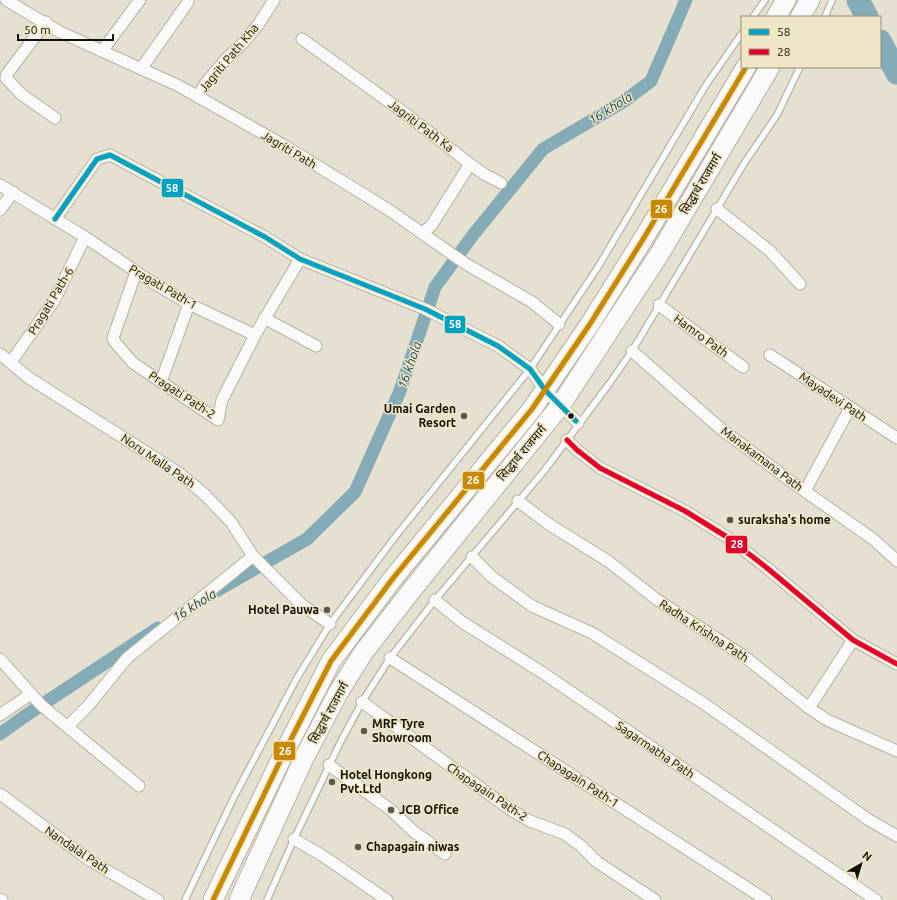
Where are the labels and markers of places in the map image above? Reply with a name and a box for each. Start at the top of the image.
place label: Umai Garden Resort [384,402,456,429]
marker: Umai Garden Resort [459,411,469,421]
unlabelled marker [566,411,576,421]
place label: suraksha's home [738,513,831,526]
marker: suraksha's home [725,515,735,525]
place label: Hotel Pauwa [248,603,319,616]
marker: Hotel Pauwa [322,605,332,615]
place label: MRF Tyre Showroom [372,717,432,744]
marker: MRF Tyre Showroom [359,726,369,736]
place label: Hotel Hongkong Pvt.Ltd [340,768,432,795]
marker: Hotel Hongkong Pvt.Ltd [327,777,337,787]
place label: JCB Office [399,803,459,816]
marker: JCB Office [386,805,396,815]
place label: Chapagain niwas [366,840,460,853]
marker: Chapagain niwas [353,842,363,852]

